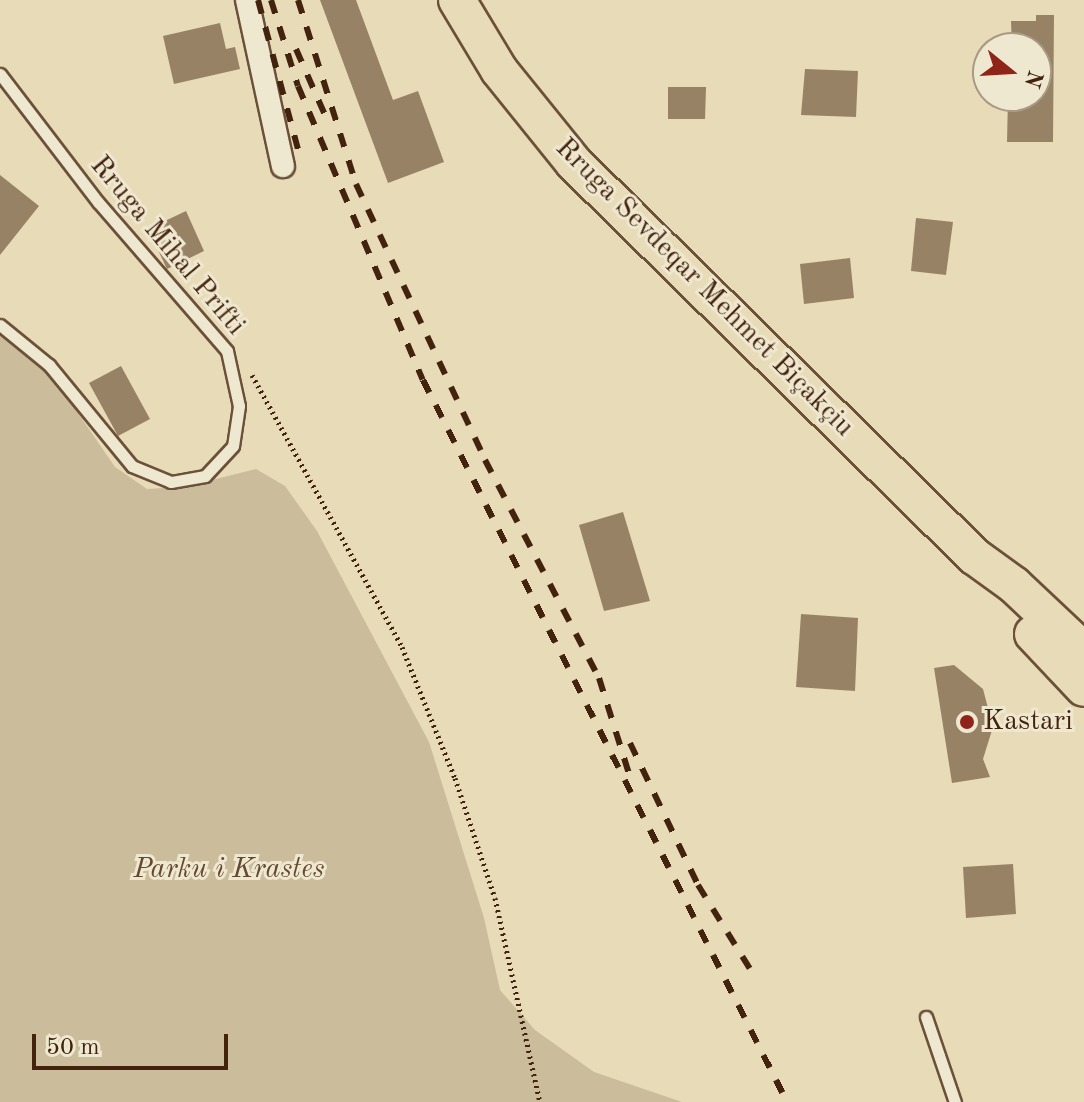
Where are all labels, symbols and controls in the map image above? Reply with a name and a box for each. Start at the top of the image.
north arrow [972,32,1052,112]
text: N [1020,67,1046,90]
street label: Rruga Sevdeqar Mehmet Biçakçiu [548,132,860,444]
street label: Rruga Mihal Prifti [82,150,252,342]
place label: Kastari [983,705,1073,739]
marker: Kastari [958,713,976,731]
park label: Parku i Krastes [133,853,325,887]
scale bar [36,1018,232,1068]
text: 50 m [46,1036,100,1060]

